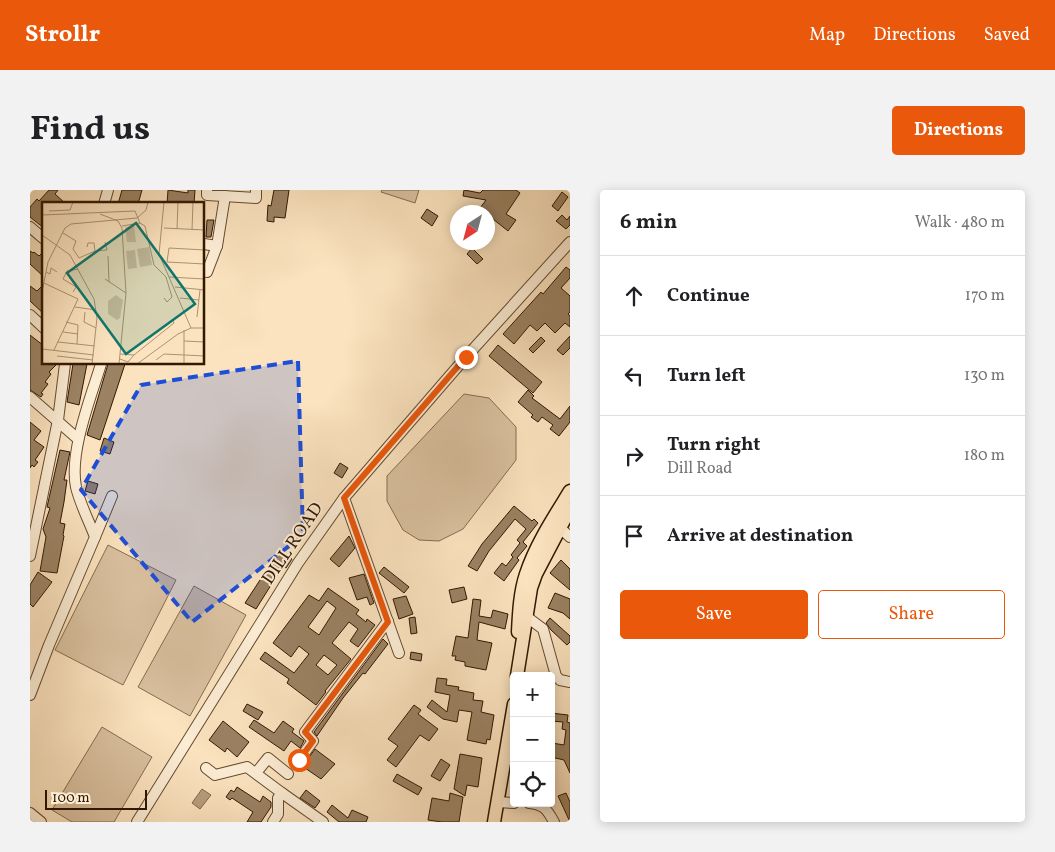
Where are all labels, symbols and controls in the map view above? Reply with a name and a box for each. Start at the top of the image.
text: Strollr [25,18,100,52]
text: Map [809,23,845,48]
text: Directions [873,23,956,48]
text: Saved [984,23,1030,48]
text: Find us [30,106,150,154]
button: Directions [892,106,1025,155]
inset map [42,202,205,365]
north arrow [450,205,495,250]
text: 6 min [620,208,677,237]
text: Walk · 480 m [915,212,1005,234]
icon: ahead [620,282,648,310]
text: Continue [667,283,750,309]
text: 170 m [965,285,1005,307]
route end [455,346,478,369]
icon: left [620,362,648,390]
text: Turn left [667,363,746,389]
text: 130 m [964,365,1005,387]
text: Turn right [667,432,760,458]
icon: right [620,442,648,470]
text: 180 m [964,445,1005,467]
text: Dill Road [667,458,732,480]
street label: DILL ROAD [256,498,330,590]
icon: arrive [620,522,648,550]
text: Arrive at destination [667,523,853,549]
button: Save [620,590,808,639]
button: Share [818,590,1005,639]
map controls [510,672,555,807]
button: + [510,672,555,717]
button: − [510,717,555,762]
route start [288,749,311,772]
button: locate [510,762,555,807]
scale bar [45,787,148,810]
text: 100 m [52,789,90,808]

